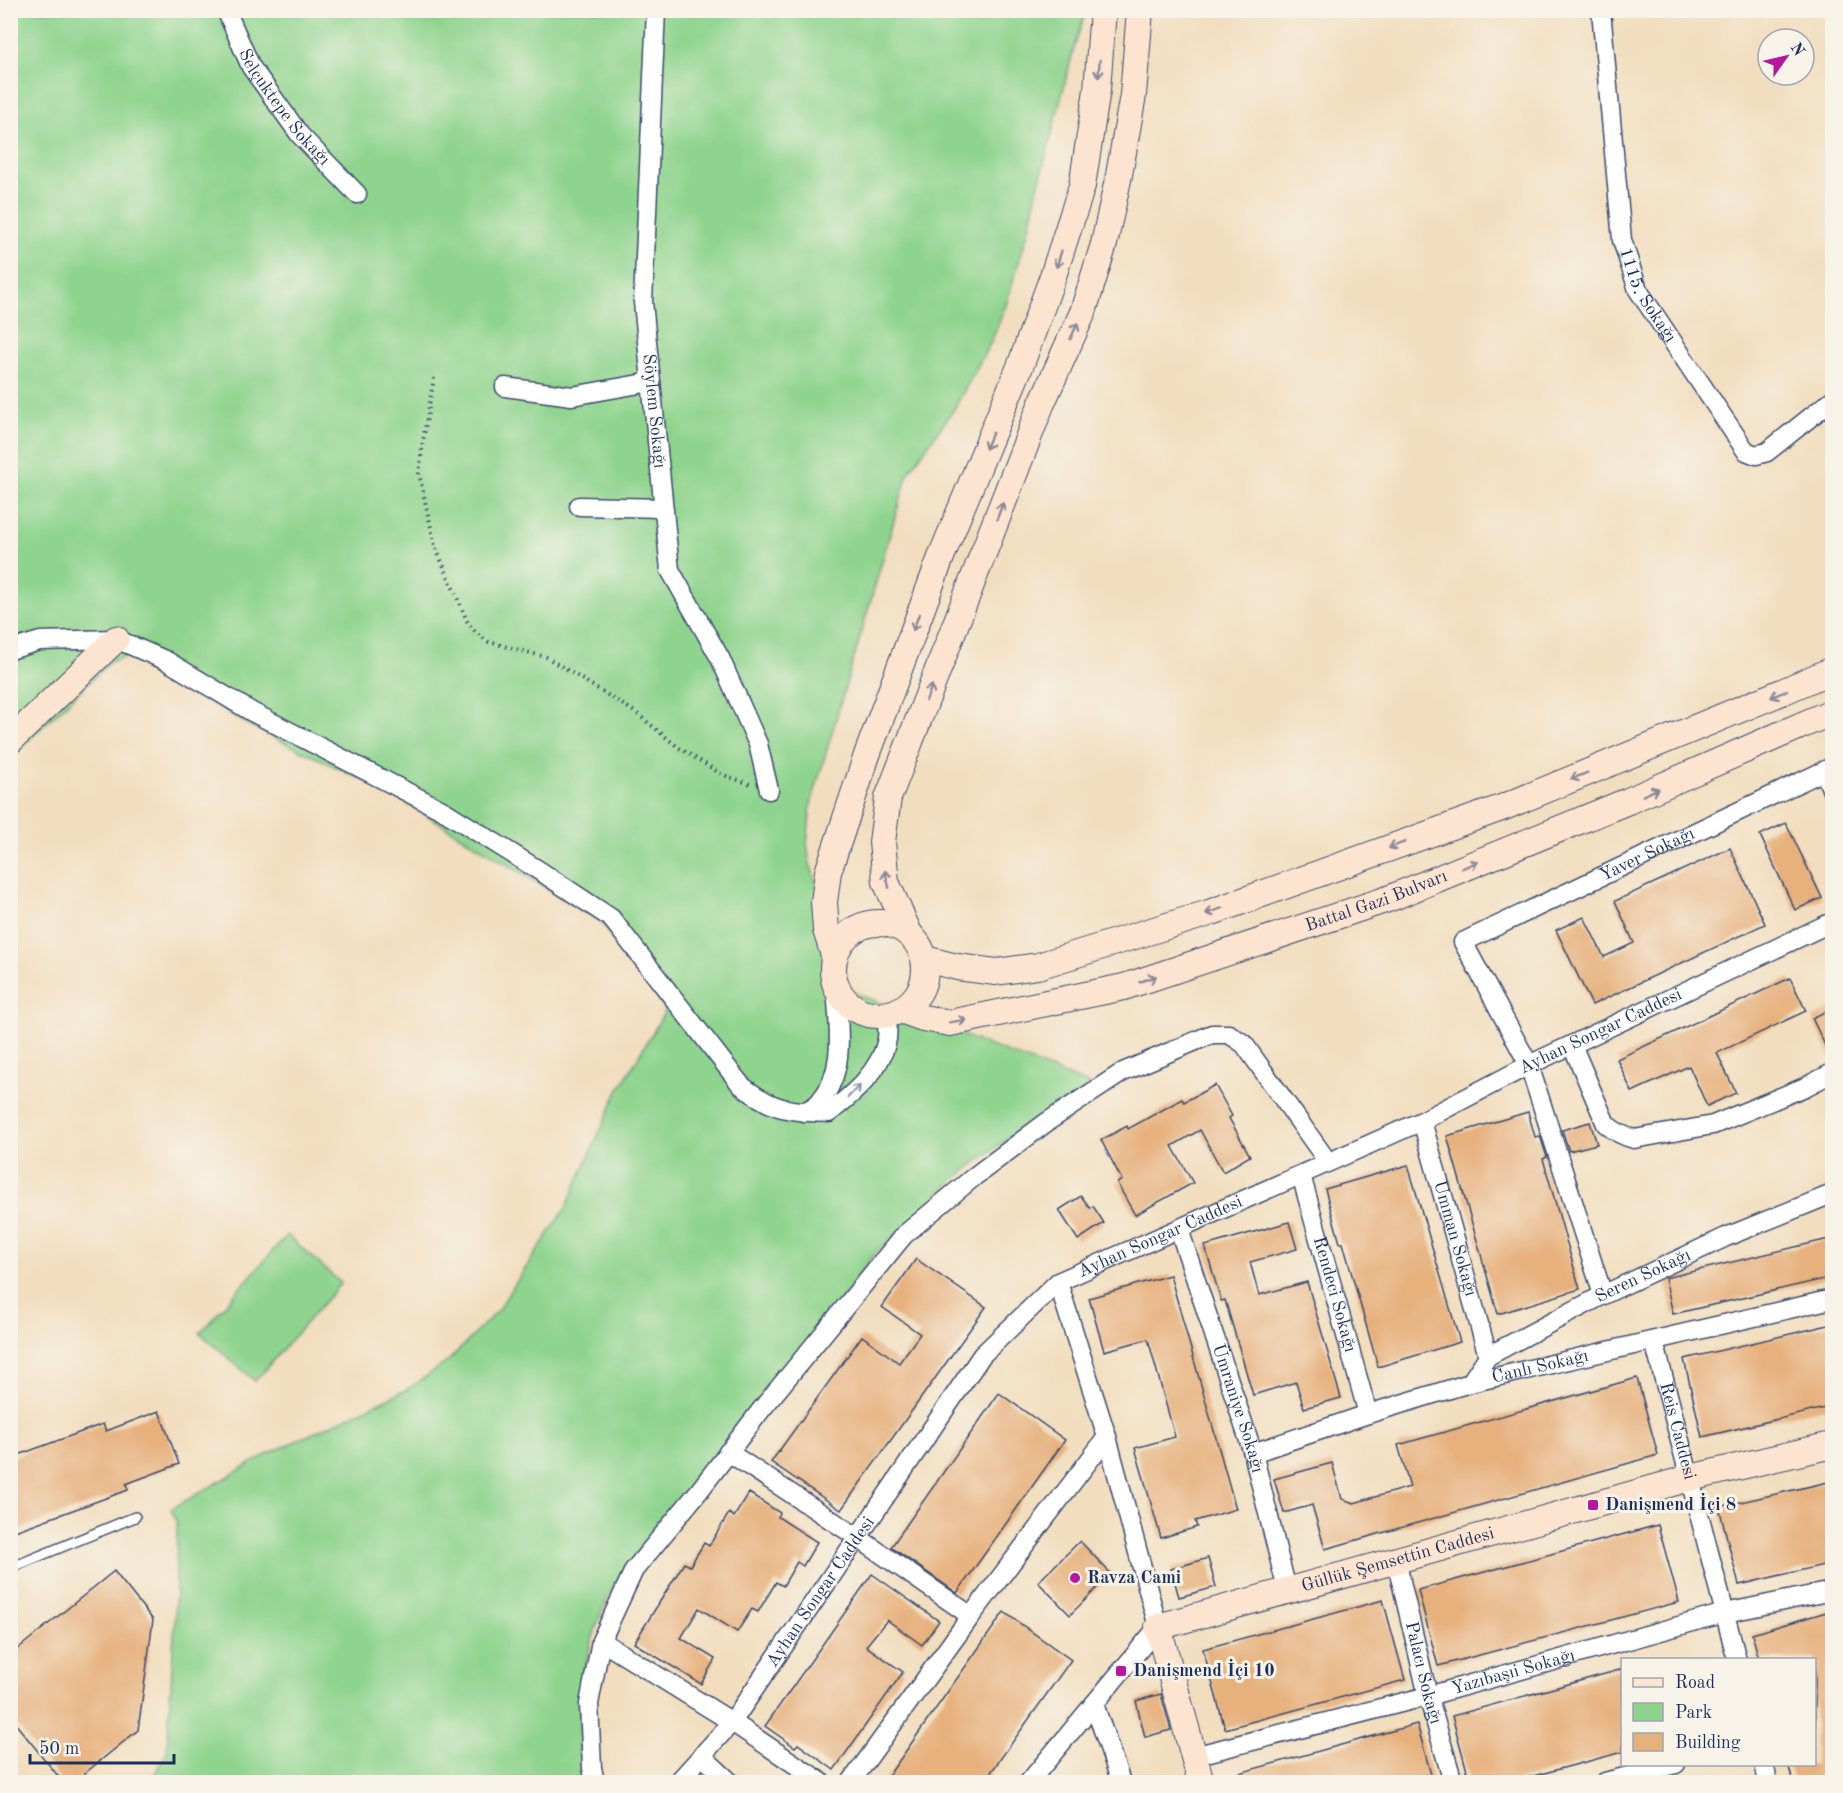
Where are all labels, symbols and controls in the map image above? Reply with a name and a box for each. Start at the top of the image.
north arrow [1756,27,1816,87]
text: N [1787,40,1807,60]
street label: Selçuktepe Sokağı [235,46,333,169]
one-way arrow [1093,58,1104,78]
street label: 1115. Sokağı [1616,245,1680,346]
one-way arrow [1053,249,1064,268]
one-way arrow [1069,323,1080,341]
street label: Söylem Sokağı [639,353,669,469]
one-way arrow [983,431,994,450]
one-way arrow [995,503,1006,521]
one-way arrow [910,612,921,631]
one-way arrow [924,684,935,703]
one-way arrow [1770,689,1789,700]
one-way arrow [1571,771,1589,782]
one-way arrow [1642,785,1660,796]
street label: Yaver Sokağı [1597,824,1698,885]
one-way arrow [1388,841,1407,852]
one-way arrow [1461,859,1479,870]
street label: Battal Gazi Bulvarı [1303,867,1450,935]
one-way arrow [880,870,892,889]
one-way arrow [1205,906,1224,917]
one-way arrow [1138,972,1157,983]
street label: Ayhan Songar Caddesi [1516,985,1685,1078]
one-way arrow [947,1015,967,1026]
one-way arrow [847,1084,862,1099]
street label: Umman Sokağı [1430,1179,1480,1298]
street label: Ayhan Songar Caddesi [1075,1193,1245,1281]
street label: Rendeci Sokağı [1310,1234,1359,1354]
street label: Seren Sokağı [1593,1246,1694,1306]
street label: Ümraniye Sokağı [1209,1341,1267,1475]
street label: Canlı Sokağı [1490,1347,1590,1387]
street label: Reis Caddesi [1656,1381,1699,1482]
place label: Danişmend İçi 8 [1605,1493,1736,1514]
marker: Danişmend İçi 8 [1586,1498,1600,1512]
street label: Ayhan Songar Caddesi [763,1513,878,1671]
street label: Güllük Şemsettin Caddesi [1300,1524,1496,1595]
place label: Ravza Cami [1087,1569,1181,1587]
marker: Ravza Cami [1068,1571,1082,1585]
street label: Palacı Sokağı [1402,1620,1445,1726]
street label: Yazıbaşıi Sokağı [1449,1646,1577,1698]
legend [1621,1658,1816,1766]
place label: Danişmend İçi 10 [1133,1659,1275,1680]
marker: Danişmend İçi 10 [1114,1664,1128,1678]
text: Road [1675,1674,1715,1692]
text: Park [1675,1704,1712,1722]
scale bar [30,1727,174,1765]
text: Building [1675,1734,1741,1752]
text: 50 m [39,1740,79,1758]

